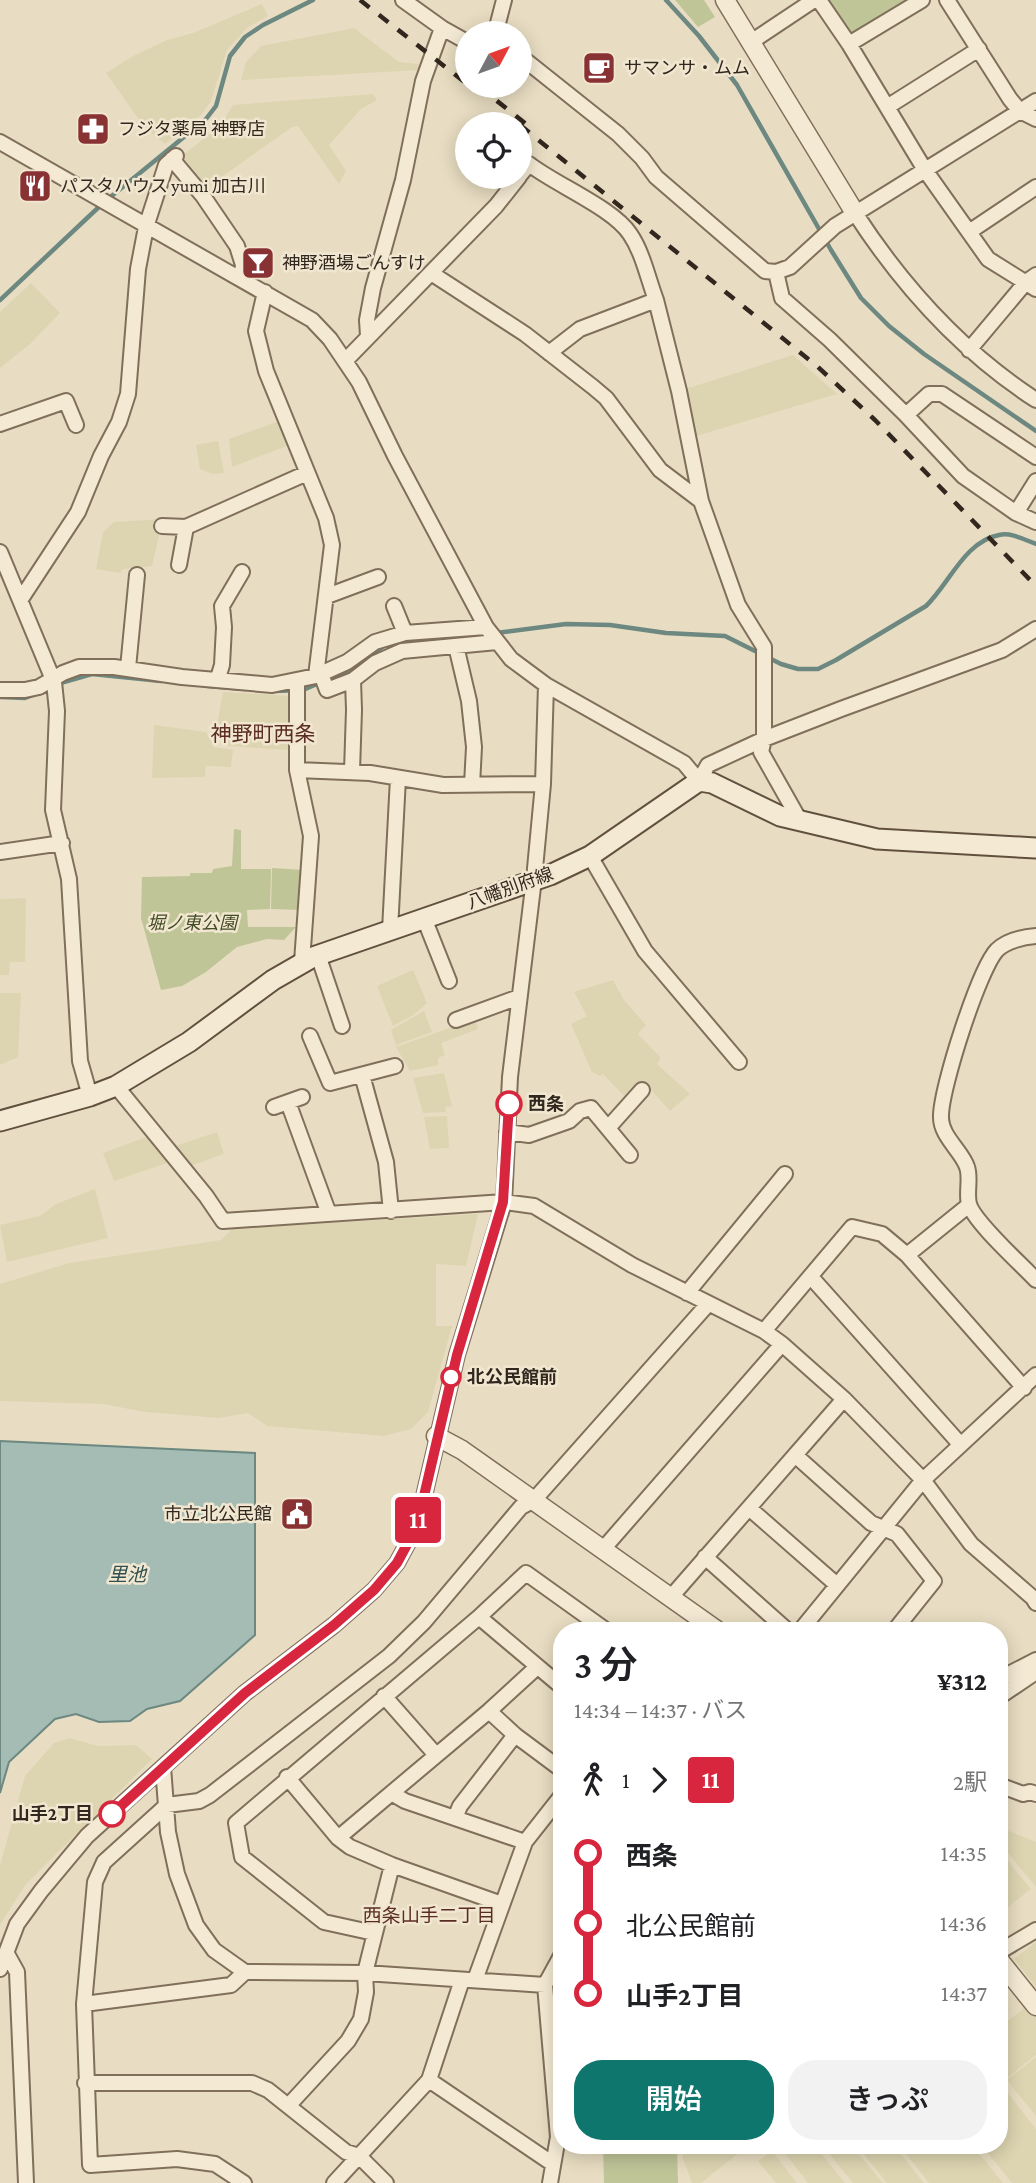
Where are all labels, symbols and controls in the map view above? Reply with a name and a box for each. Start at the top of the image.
north arrow [455,21,532,98]
map controls [455,21,532,189]
cafe icon: サマンサ・ムム [580,49,618,87]
place label: サマンサ・ムム [624,58,750,78]
pharmacy icon: フジタ薬局 神野店 [74,110,112,148]
button: locate [455,112,532,189]
place label: フジタ薬局 神野店 [118,119,265,139]
restaurant icon: パスタハウス yumi 加古川 [16,167,54,205]
place label: パスタハウス yumi 加古川 [60,176,266,196]
bar icon: 神野酒場ごんすけ [239,244,277,282]
place label: 神野酒場ごんすけ [282,253,426,273]
district label: 神野町西条 [211,722,316,746]
street label: 八幡別府線 [464,863,556,913]
park label: 堀ノ東公園 [147,913,240,933]
marker: 西条 [496,1091,522,1117]
place label: 西条 [528,1094,564,1114]
marker: 北公民館前 [441,1367,461,1387]
place label: 北公民館前 [467,1367,557,1387]
public building icon: 市立北公民館 [278,1495,316,1533]
line badge: 11 [386,1497,450,1543]
place label: 市立北公民館 [164,1504,272,1524]
text: 11 [409,1506,427,1533]
water label: 里池 [108,1564,148,1585]
text: 3 分 [574,1644,638,1686]
text: ¥312 [937,1667,987,1696]
text: 14:34 – 14:37 · バス [574,1697,747,1723]
icon: walk [574,1761,612,1799]
icon: forward [640,1761,678,1799]
text: 11 [702,1766,720,1793]
text: 1 [622,1767,630,1793]
text: 2駅 [953,1769,987,1795]
marker: 山手2丁目 [99,1801,125,1827]
place label: 山手2丁目 [12,1804,93,1824]
text: 14:35 [941,1840,987,1866]
text: 西条 [626,1842,678,1871]
district label: 西条山手二丁目 [362,1905,496,1926]
text: 14:36 [940,1910,987,1936]
text: 北公民館前 [626,1912,756,1941]
text: 14:37 [941,1980,987,2006]
text: 山手2丁目 [626,1982,743,2011]
button: 開始 [574,2060,774,2140]
button: きっぷ [788,2060,987,2140]

